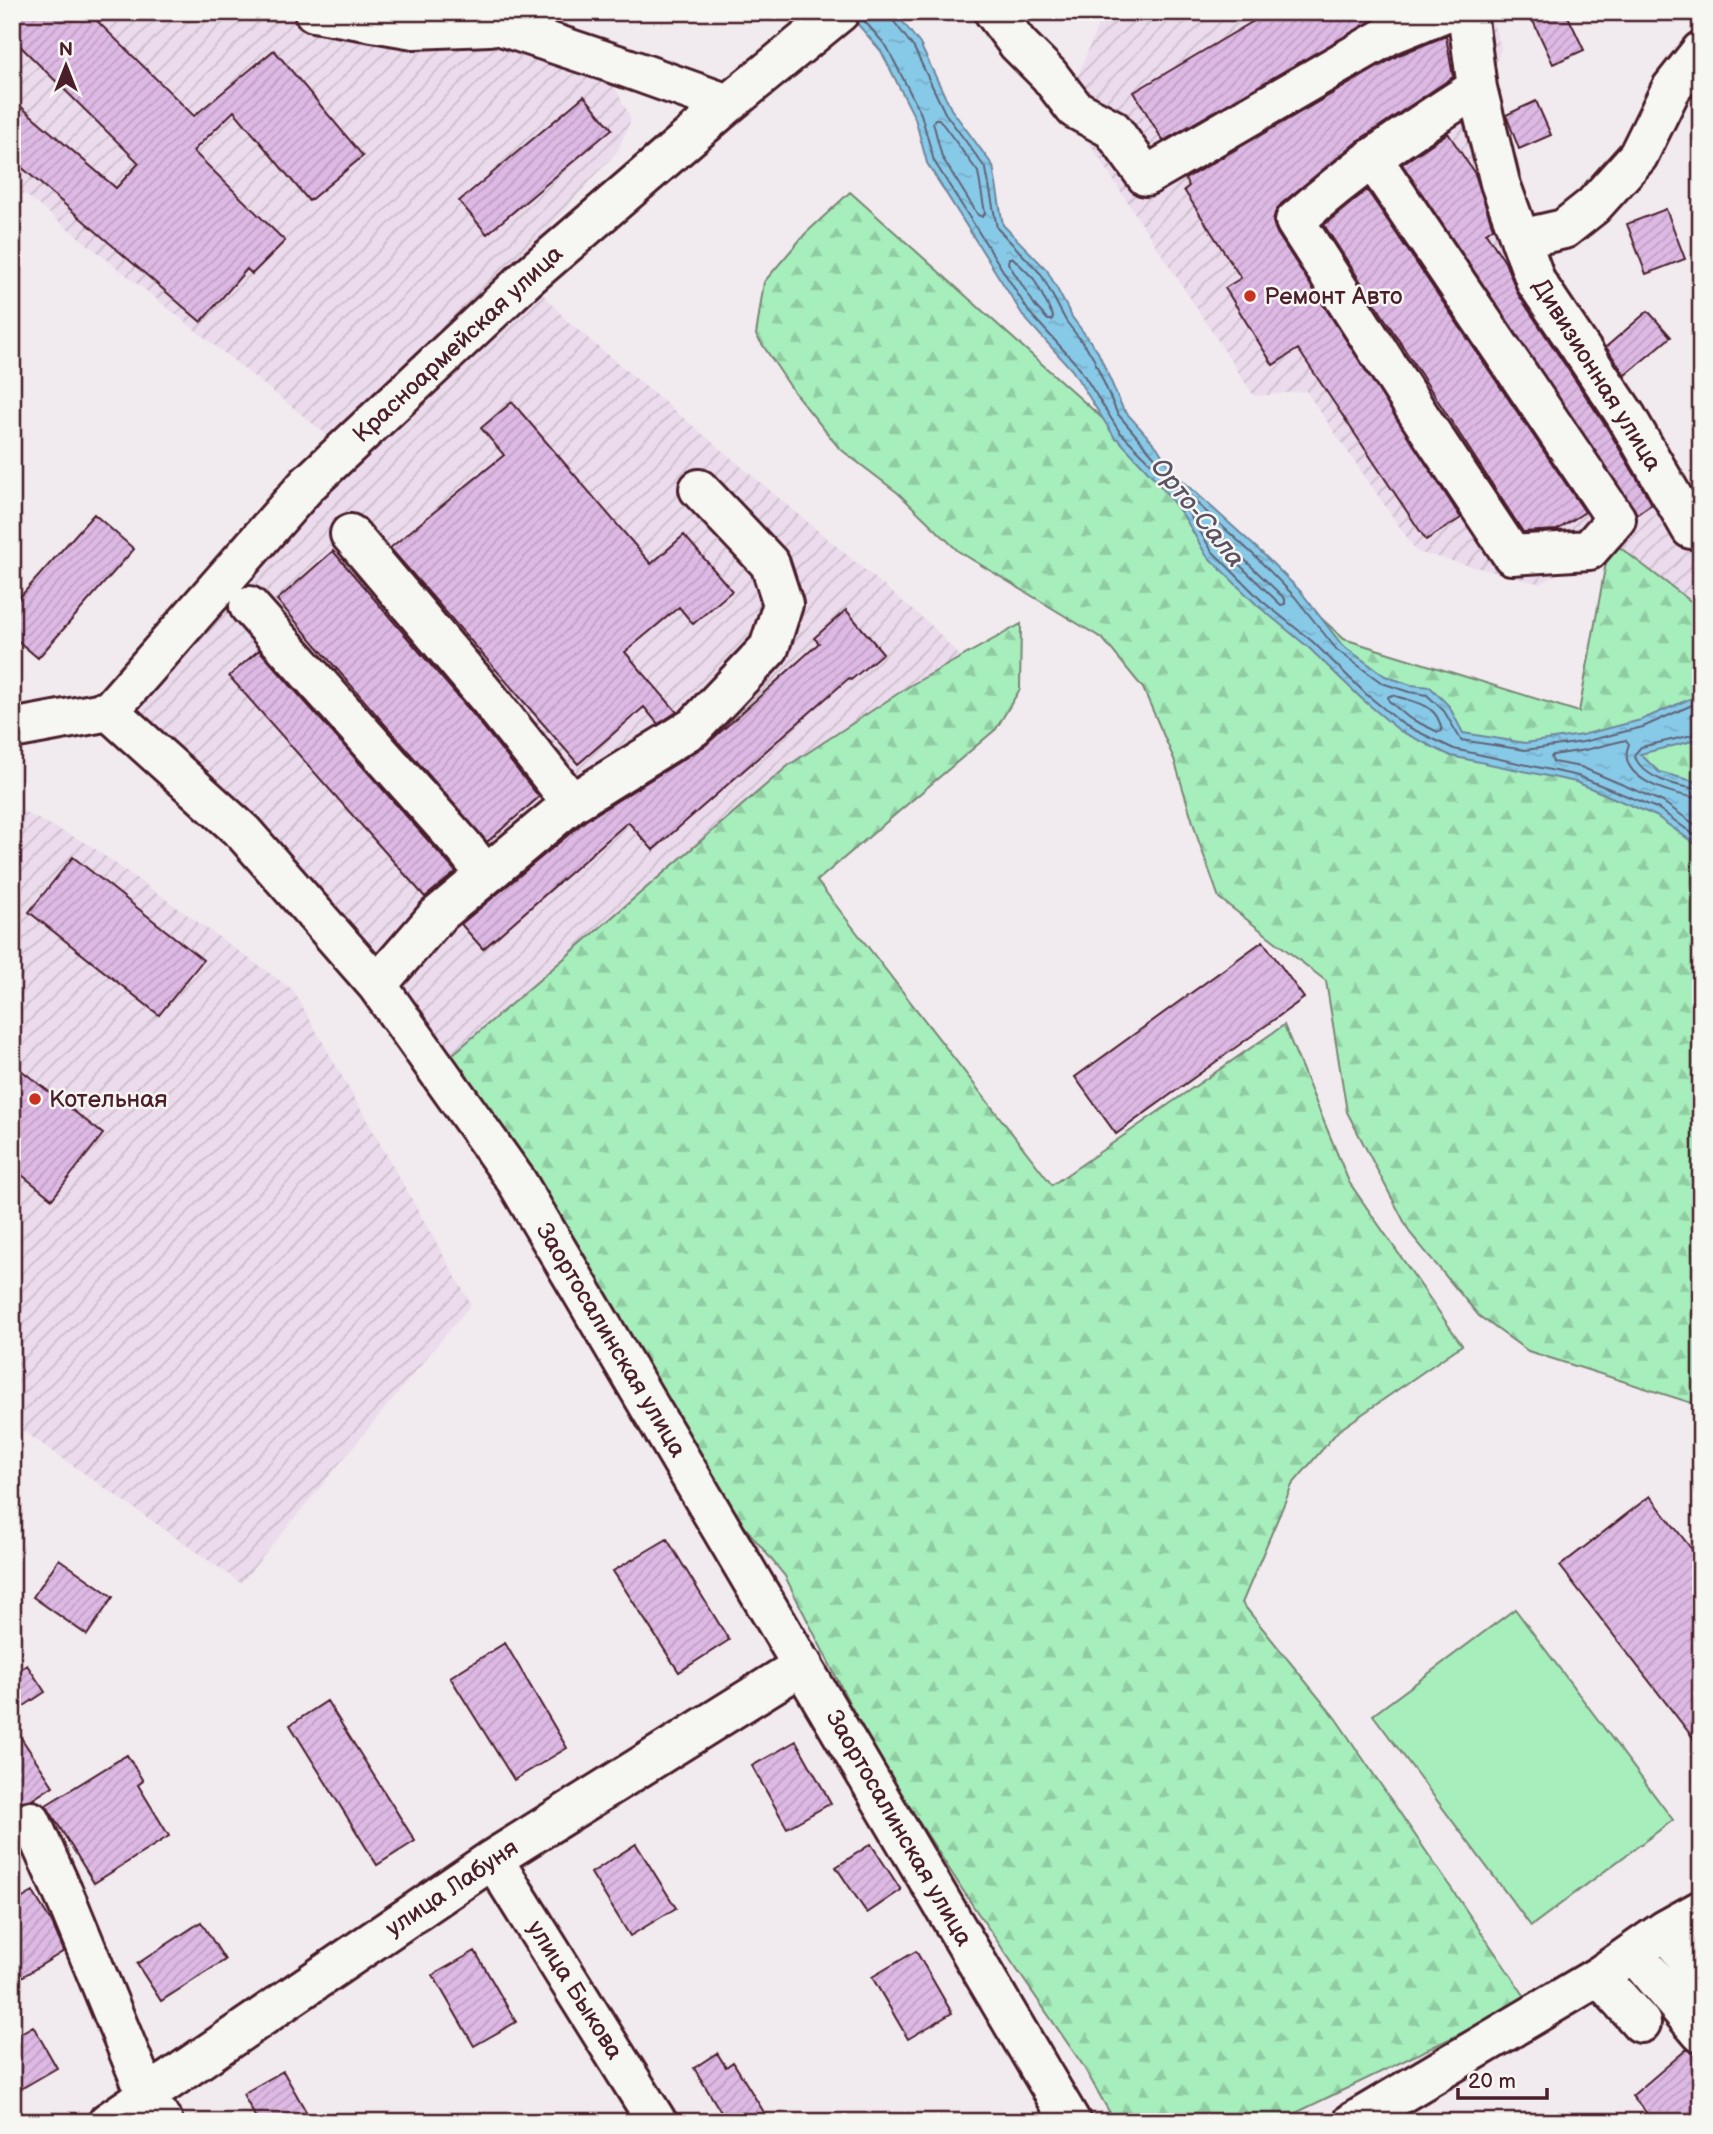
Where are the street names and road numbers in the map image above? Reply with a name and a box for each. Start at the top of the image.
street label: Красноармейская улица [347,239,569,449]
street label: Дивизионная улица [1526,273,1668,477]
street label: Заортосалинская улица [530,1218,692,1462]
street label: Заортосалинская улица [819,1705,979,1951]
street label: улица Лабуня [380,1833,524,1943]
street label: улица Быкова [521,1915,629,2065]

